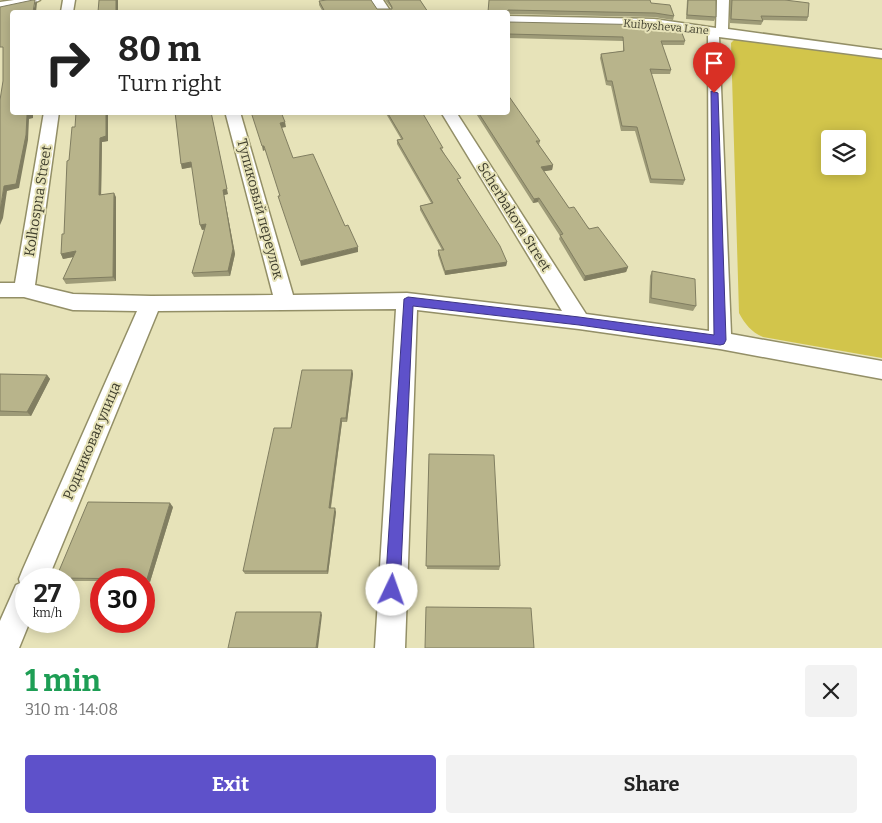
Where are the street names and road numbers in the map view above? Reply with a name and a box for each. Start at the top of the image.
street label: Kuibysheva Lane [623,17,709,37]
street label: Тупиковый переулок [233,137,287,282]
street label: Kolhospna Street [21,144,55,258]
street label: Scherbakova Street [474,159,554,275]
street label: Родниковая улица [60,379,125,502]

